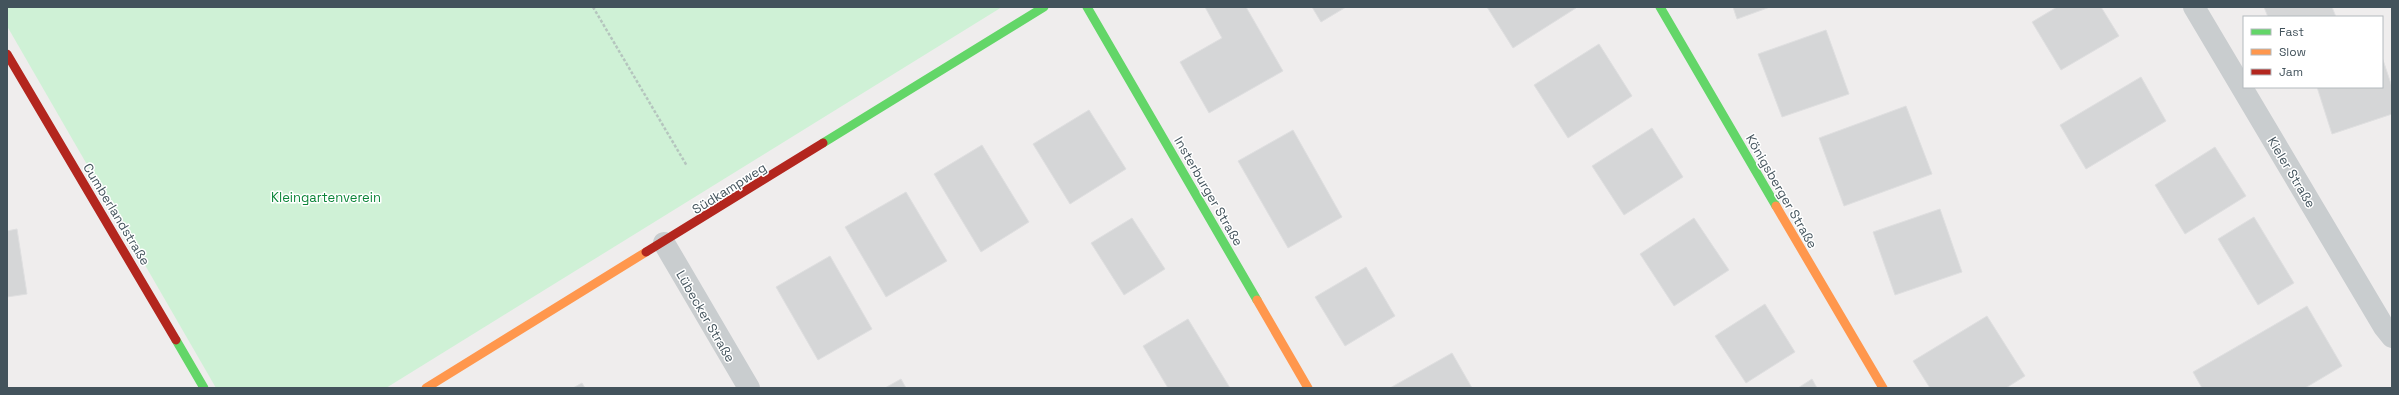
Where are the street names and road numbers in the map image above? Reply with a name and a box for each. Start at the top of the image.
street label: Königsberger Straße [1742,131,1821,251]
street label: Insterburger Straße [1170,134,1247,249]
street label: Kieler Straße [2264,134,2319,211]
street label: Südkampweg [689,159,770,218]
street label: Cumberlandstraße [79,160,154,268]
street label: Lübecker Straße [672,267,739,365]

